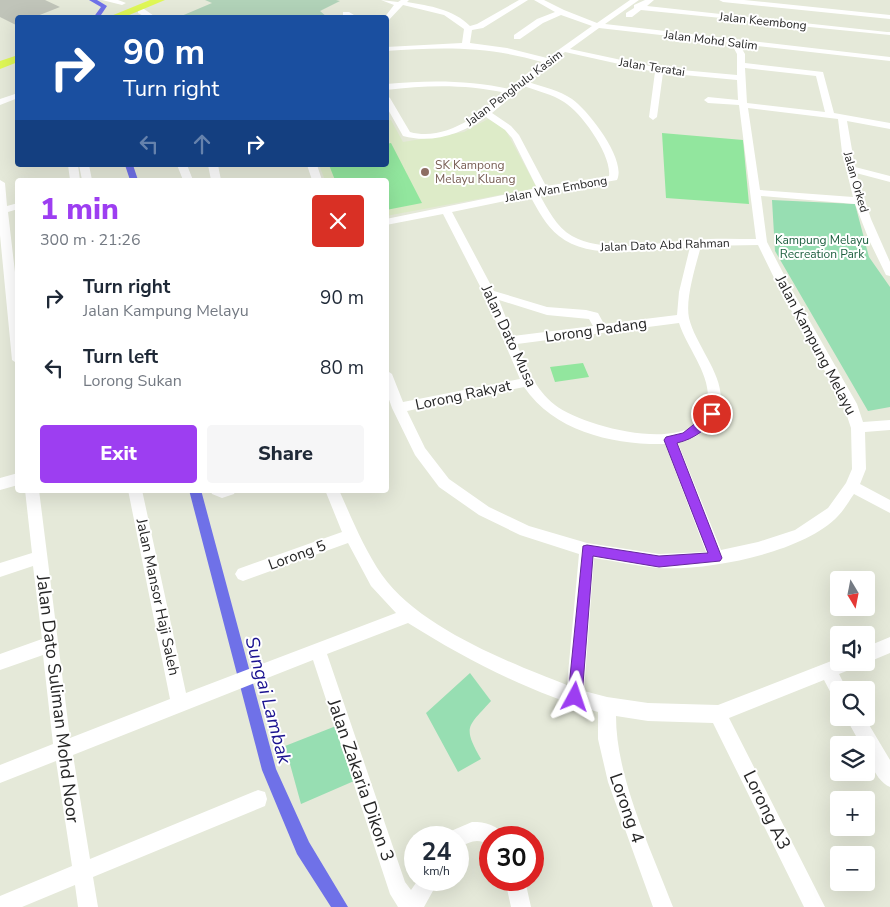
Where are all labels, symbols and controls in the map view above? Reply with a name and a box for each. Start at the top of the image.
street label: Jalan Keembong [717,8,808,34]
street label: Jalan Mohd Salim [662,26,759,54]
text: 90 m [123,29,205,76]
icon: right [40,35,105,100]
street label: Jalan Penghulu Kasim [462,46,566,130]
street label: Jalan Teratai [617,54,686,80]
text: Turn right [123,74,219,104]
icon: left [135,130,163,158]
icon: ahead [188,130,216,158]
icon: right [241,130,269,158]
street label: Jalan Orked [839,149,872,214]
place label: SK Kampong Melayu Kluang [435,157,515,187]
marker: SK Kampong Melayu Kluang [419,166,431,178]
street label: Jalan Wan Embong [503,172,608,206]
text: 1 min [40,189,119,230]
button: close [312,195,364,247]
text: 300 m · 21:26 [40,229,141,251]
park label: Kampung Melayu Recreation Park [775,232,869,262]
street label: Jalan Dato Abd Rahman [599,235,730,255]
street label: Jalan Kampung Melayu [770,271,861,418]
text: Turn right [83,274,170,300]
street label: Jalan Dato Musa [476,281,541,390]
icon: right [40,284,68,312]
text: 90 m [320,285,364,311]
text: Jalan Kampung Melayu [83,300,249,322]
street label: Lorong Padang [544,313,648,347]
text: Turn left [83,344,158,370]
icon: left [40,354,68,382]
text: 80 m [320,355,364,381]
text: Lorong Sukan [83,370,182,392]
street label: Lorong Rakyat [413,375,513,415]
pin [691,393,733,435]
icon: arrive [698,400,726,428]
button: Exit [40,425,197,483]
button: Share [207,425,364,483]
street label: Jalan Mansor Haji Saleh [131,516,184,677]
street label: Lorong 5 [265,535,329,575]
north arrow [830,571,875,616]
map controls [830,571,875,891]
street label: Jalan Dato Suliman Mohd Noor [31,573,85,825]
button: sound [830,626,875,671]
water label: Sungai Lambak [239,634,298,767]
position arrow [548,670,600,722]
button: search [830,681,875,726]
street label: Jalan Zakaria Dikon 3 [322,695,400,864]
button: layers [830,736,875,781]
street label: Lorong A3 [738,766,796,854]
street label: Lorong 4 [604,770,650,846]
button: + [830,791,875,836]
speed limit sign: 30 [479,826,544,891]
text: 24 [421,835,452,869]
button: − [830,846,875,891]
text: km/h [423,863,450,879]

